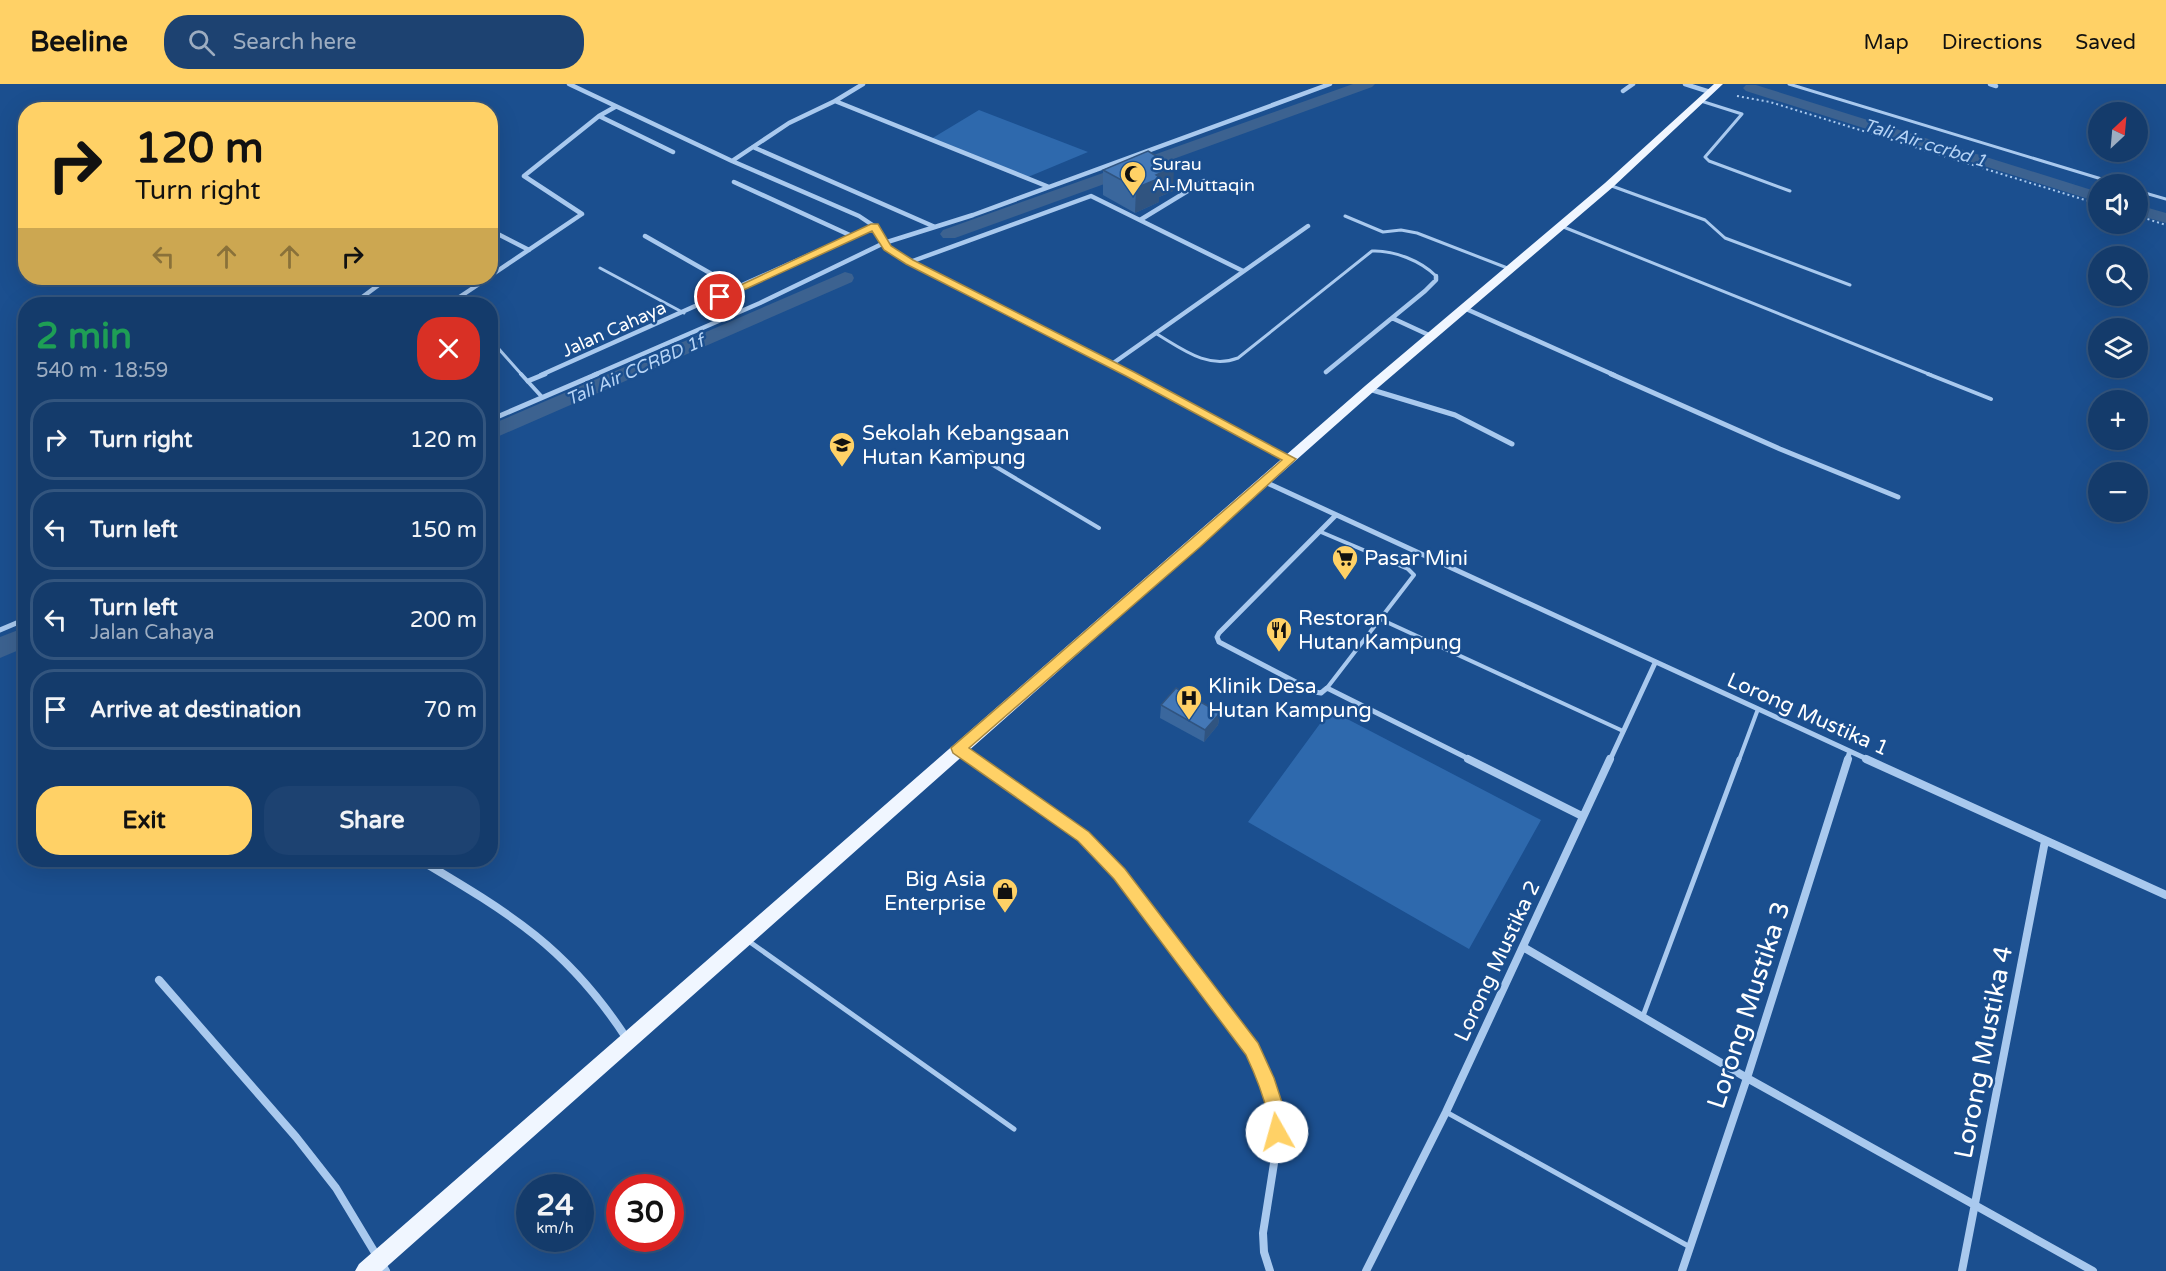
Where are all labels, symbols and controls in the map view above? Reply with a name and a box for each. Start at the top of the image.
search box [164,15,584,69]
text: Beeline [30,25,128,59]
icon: search [185,26,218,59]
text: Search here [233,29,357,55]
text: Map [1863,30,1909,55]
text: Directions [1942,30,2042,55]
text: Saved [2075,30,2136,55]
north arrow [2088,102,2148,162]
map controls [2088,102,2148,522]
water label: Tali Air ccrbd 1 [1861,114,1989,172]
text: 120 m [135,123,264,174]
icon: right [36,126,114,204]
place label: Surau Al-Muttaqin [1152,153,1255,196]
mosque icon: Surau Al-Muttaqin [1118,159,1148,197]
text: Turn right [135,174,261,207]
button: sound [2088,174,2148,234]
icon: left [147,240,180,273]
icon: ahead [210,240,243,273]
icon: ahead [273,240,306,273]
icon: right [336,240,369,273]
button: search [2088,246,2148,306]
pin [694,271,745,322]
icon: arrive [703,280,736,313]
street label: Jalan Cahaya [558,296,670,362]
text: 2 min [36,315,132,358]
button: close [417,317,480,380]
button: layers [2088,318,2148,378]
water label: Tali Air CCRBD 1f [562,328,710,410]
text: 540 m · 18:59 [36,359,168,383]
button: + [2088,390,2148,450]
place label: Sekolah Kebangsaan Hutan Kampung [862,421,1070,470]
icon: right [39,423,72,456]
text: Turn right [90,427,192,453]
text: 120 m [410,427,477,453]
school or university icon: Sekolah Kebangsaan Hutan Kampung [827,430,857,468]
button: − [2088,462,2148,522]
icon: left [39,513,72,546]
text: Turn left [90,517,178,543]
text: 150 m [410,517,477,543]
supermarket icon: Pasar Mini [1330,543,1360,581]
place label: Pasar Mini [1364,546,1468,571]
text: Turn left [90,595,178,621]
icon: left [39,603,72,636]
place label: Restoran Hutan Kampung [1298,606,1462,655]
text: 200 m [410,607,477,633]
restaurant icon: Restoran Hutan Kampung [1264,615,1294,653]
text: Jalan Cahaya [90,621,214,645]
street label: Lorong Mustika 1 [1723,668,1893,761]
place label: Klinik Desa Hutan Kampung [1208,674,1372,723]
hospital icon: Klinik Desa Hutan Kampung [1174,683,1204,721]
icon: arrive [39,693,72,726]
text: Arrive at destination [90,697,301,723]
text: 70 m [423,697,477,723]
button: Exit [36,786,252,855]
button: Share [264,786,480,855]
place label: Big Asia Enterprise [884,867,986,916]
shop icon: Big Asia Enterprise [990,876,1020,914]
street label: Lorong Mustika 2 [1449,877,1546,1046]
street label: Lorong Mustika 3 [1700,898,1797,1113]
street label: Lorong Mustika 4 [1948,943,2019,1161]
position arrow [1245,1100,1309,1164]
speed limit sign: 30 [606,1174,684,1252]
text: 24 [536,1187,574,1224]
text: km/h [536,1219,574,1237]

